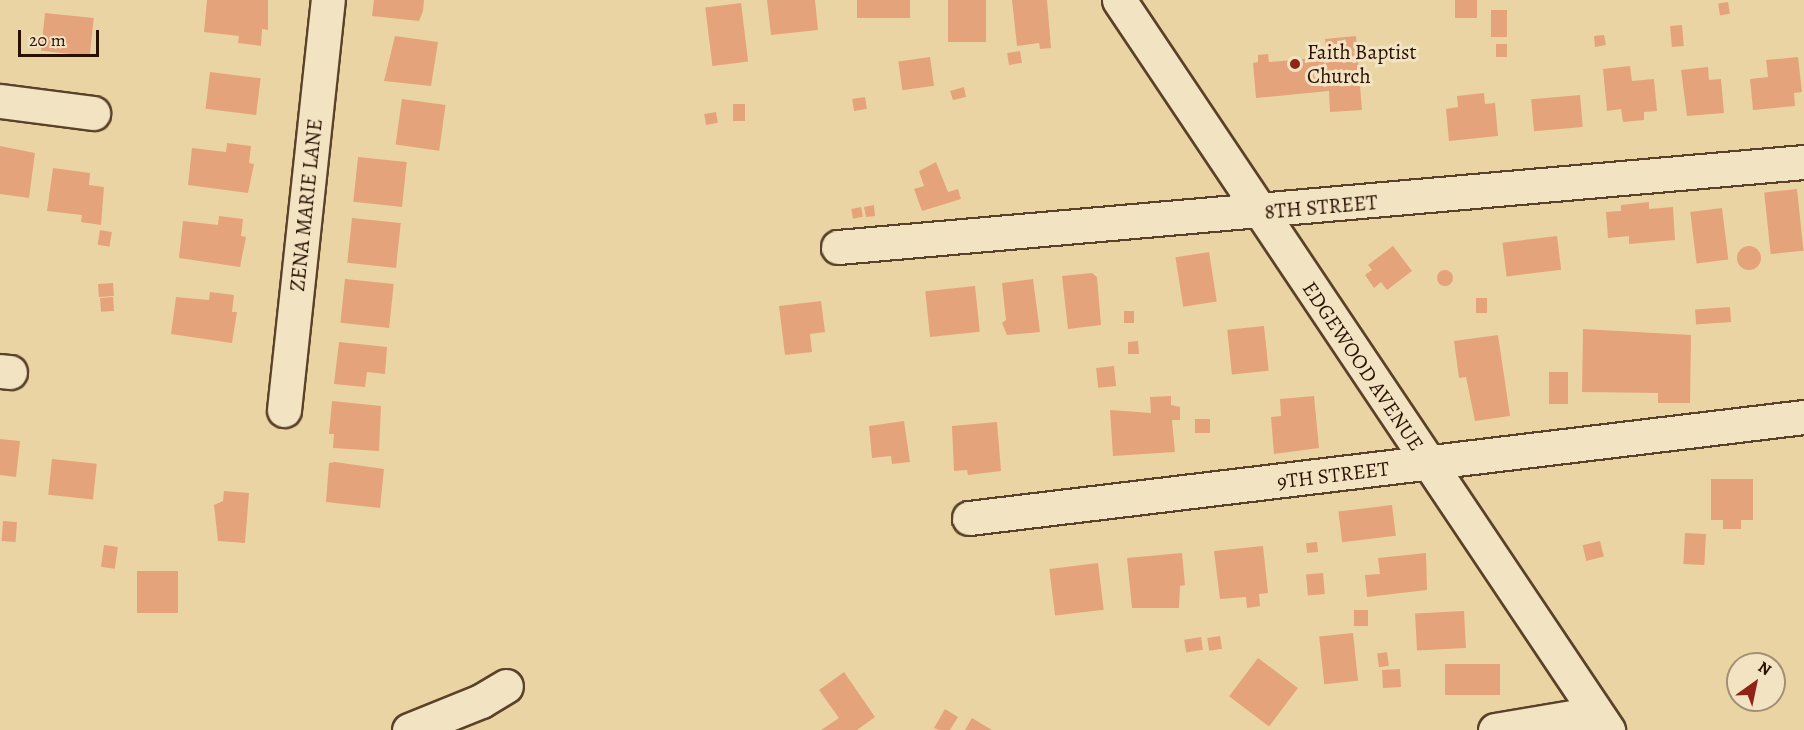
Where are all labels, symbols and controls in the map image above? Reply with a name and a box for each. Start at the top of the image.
scale bar [21,18,102,56]
text: 20 m [29,28,66,52]
place label: Faith Baptist Church [1307,39,1416,89]
marker: Faith Baptist Church [1288,57,1302,71]
street label: ZENA MARIE LANE [284,117,328,293]
street label: 8TH STREET [1263,190,1379,224]
street label: EDGEWOOD AVENUE [1297,276,1429,456]
street label: 9TH STREET [1276,456,1390,494]
north arrow [1726,652,1786,712]
text: N [1754,656,1776,681]

